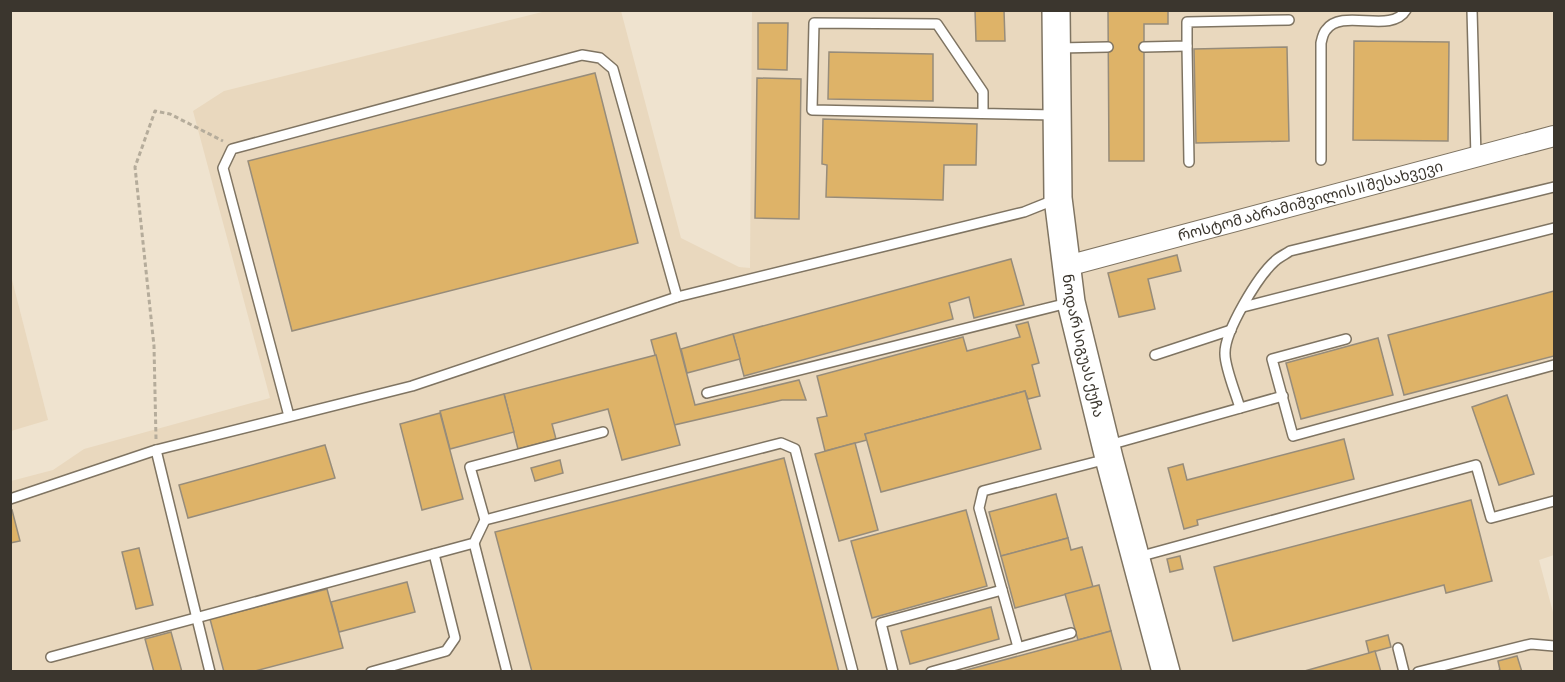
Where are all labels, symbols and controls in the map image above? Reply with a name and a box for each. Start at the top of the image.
street label: როსტომ აბრამიშვილის II შესახვევი [1176,157,1445,244]
street label: ნოდარ სიგუას ქუჩა [1060,273,1108,419]

